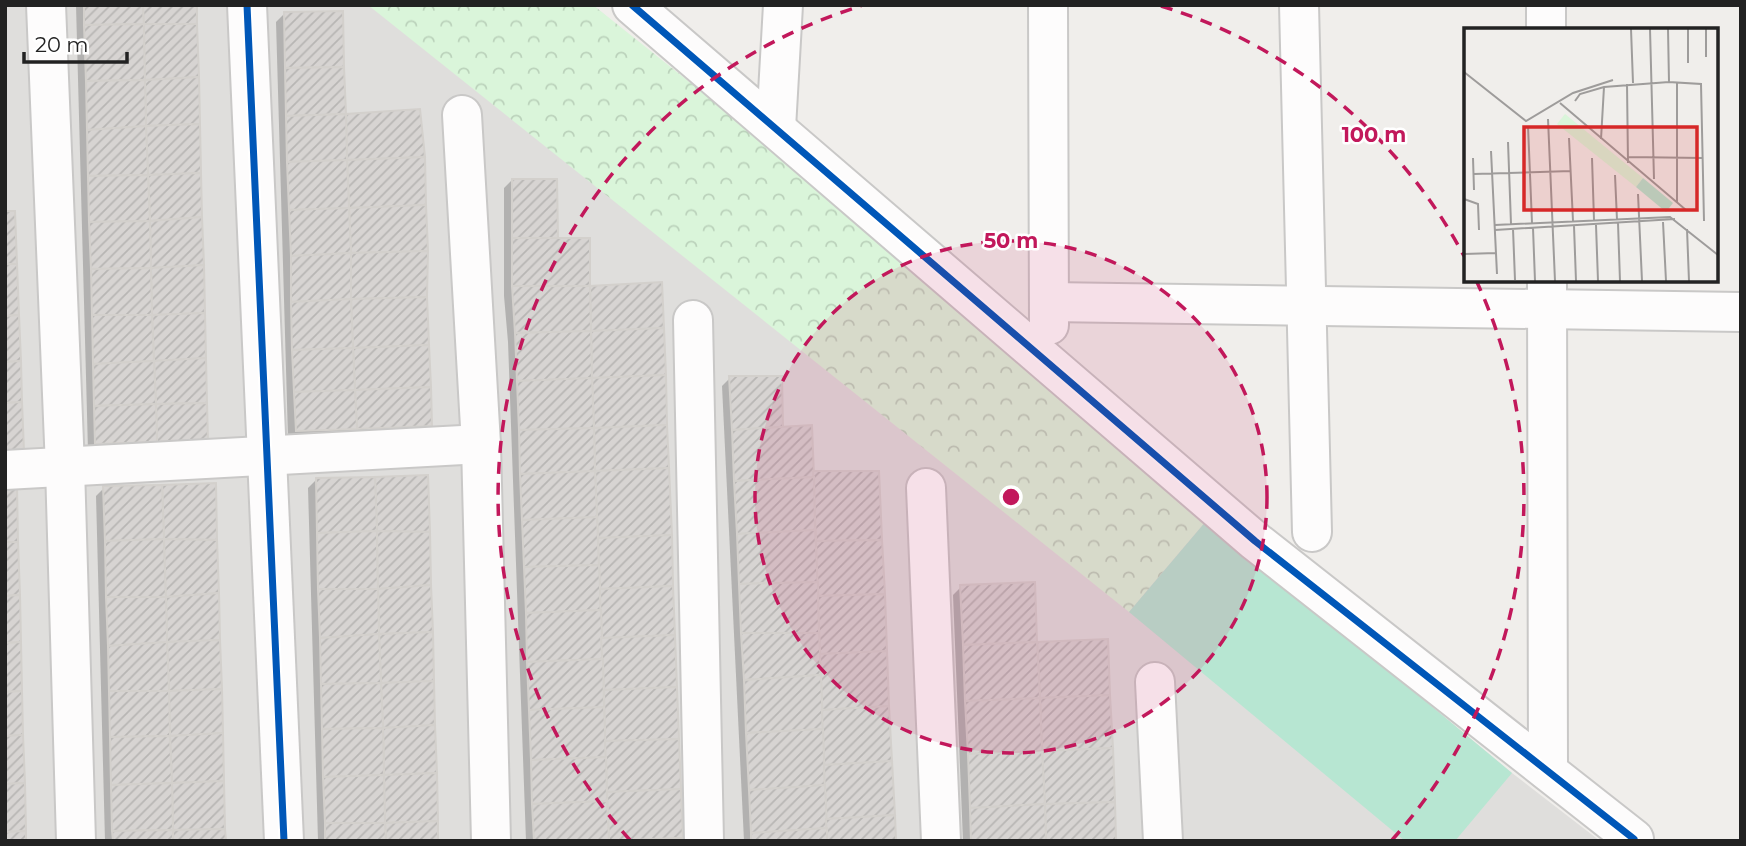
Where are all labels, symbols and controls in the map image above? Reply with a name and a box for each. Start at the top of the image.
scale bar [24,21,128,65]
inset map [1464,28,1718,282]
text: 20 m [35,32,89,57]
text: 100 m [1342,122,1406,147]
text: 50 m [984,228,1038,253]
centre of rings [999,485,1023,509]

